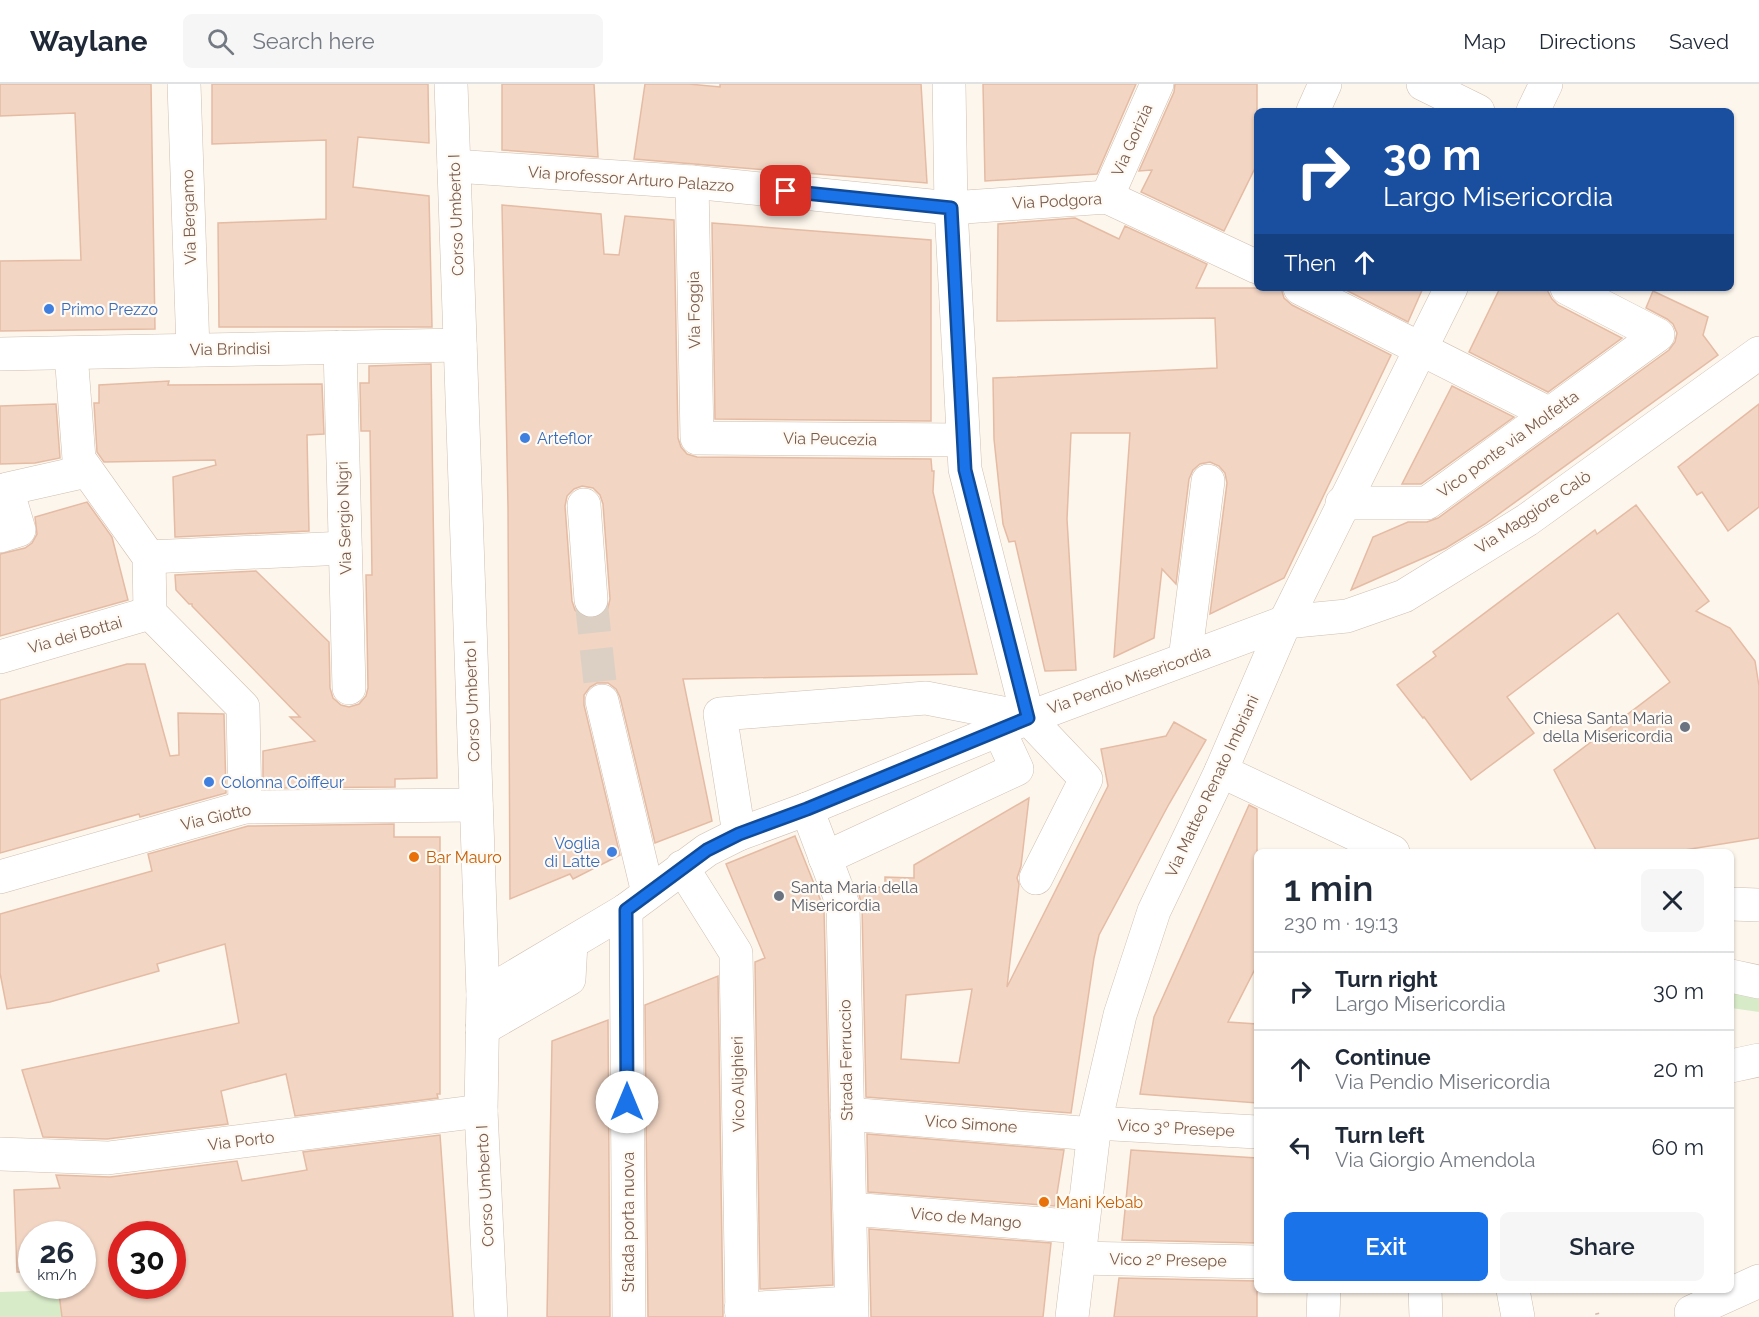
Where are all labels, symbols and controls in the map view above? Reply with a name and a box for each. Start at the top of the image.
search box [183,14,603,68]
text: Waylane [30,25,147,58]
icon: search [204,25,237,58]
text: Search here [252,28,375,54]
text: Map [1463,29,1506,54]
text: Directions [1539,29,1636,54]
text: Saved [1669,29,1729,54]
street label: Via Gorizia [1108,101,1156,179]
text: 30 m [1383,131,1481,180]
icon: right [1284,132,1362,210]
street label: Corso Umberto I [444,154,468,276]
street label: Via professor Arturo Palazzo [527,162,735,196]
pin [760,165,811,216]
street label: Via Bergamo [178,169,200,265]
icon: arrive [769,174,802,207]
text: Largo Misericordia [1383,181,1613,212]
street label: Via Podgora [1011,189,1103,213]
icon: ahead [1348,246,1381,279]
text: Then [1284,250,1336,276]
street label: Via Foggia [684,271,704,349]
place label: Primo Prezzo [61,300,158,319]
marker: Primo Prezzo [42,302,56,316]
street label: Via Brindisi [189,339,271,359]
street label: Vico ponte via Molfetta [1434,386,1582,502]
place label: Arteflor [537,429,593,448]
street label: Via Peucezia [783,429,877,449]
marker: Arteflor [518,431,532,445]
street label: Via Sergio Nigri [333,461,355,575]
street label: Via Maggiore Calò [1472,466,1594,558]
street label: Via dei Bottai [26,612,124,658]
street label: Corso Umberto I [460,640,484,762]
street label: Via Pendio Misericordia [1045,642,1213,718]
street label: Via Matteo Renato Imbriani [1161,692,1263,880]
place label: Chiesa Santa Maria della Misericordia [1533,709,1673,746]
marker: Chiesa Santa Maria della Misericordia [1678,720,1692,734]
place label: Colonna Coiffeur [221,773,345,792]
marker: Colonna Coiffeur [202,775,216,789]
street label: Via Giotto [179,800,253,834]
place label: Voglia di Latte [545,834,600,871]
marker: Voglia di Latte [605,845,619,859]
place label: Bar Mauro [426,848,502,867]
marker: Bar Mauro [407,850,421,864]
text: 1 min [1284,867,1373,909]
button: close [1641,869,1704,932]
place label: Santa Maria della Misericordia [791,878,918,915]
marker: Santa Maria della Misericordia [772,889,786,903]
text: 230 m · 19:13 [1284,911,1398,935]
text: Turn right [1335,966,1438,992]
icon: right [1284,975,1317,1008]
text: 30 m [1653,978,1704,1004]
text: Largo Misericordia [1335,992,1506,1016]
street label: Strada Ferruccio [835,999,857,1121]
street label: Vico Alighieri [728,1036,748,1132]
text: Continue [1335,1044,1431,1070]
icon: ahead [1284,1053,1317,1086]
text: 20 m [1653,1056,1704,1082]
position arrow [595,1070,659,1134]
text: Via Pendio Misericordia [1335,1070,1550,1094]
street label: Vico Simone [924,1111,1018,1137]
street label: Vico 3º Presepe [1117,1115,1235,1141]
text: Turn left [1335,1122,1425,1148]
street label: Corso Umberto I [472,1125,498,1247]
street label: Via Porto [207,1127,275,1155]
icon: left [1284,1131,1317,1164]
text: 60 m [1651,1134,1704,1160]
text: Via Giorgio Amendola [1335,1148,1535,1172]
street label: Strada porta nuova [619,1152,638,1292]
place label: Mani Kebab [1056,1193,1143,1212]
marker: Mani Kebab [1037,1195,1051,1209]
street label: Vico de Mango [910,1204,1022,1232]
button: Exit [1284,1212,1488,1281]
button: Share [1500,1212,1704,1281]
speed limit sign: 30 [108,1221,186,1299]
text: 26 [39,1235,75,1270]
street label: Vico 2º Presepe [1109,1249,1227,1271]
text: km/h [37,1266,77,1284]

